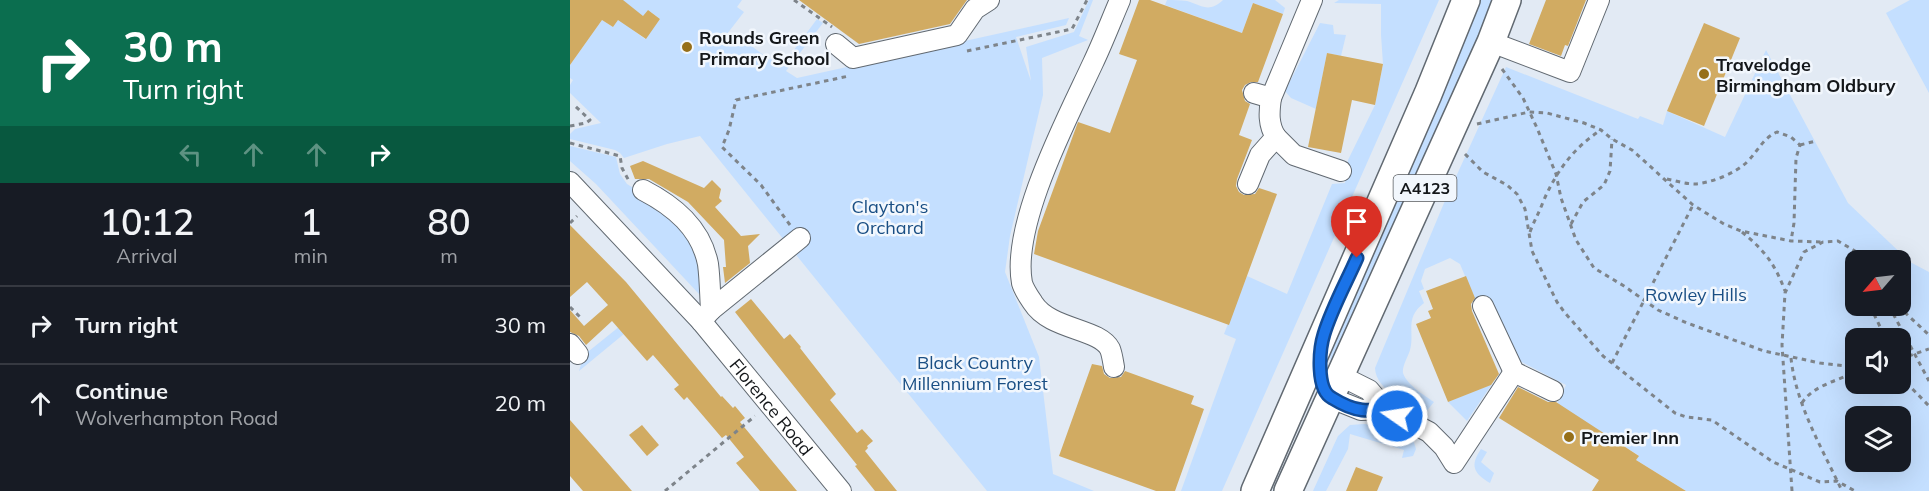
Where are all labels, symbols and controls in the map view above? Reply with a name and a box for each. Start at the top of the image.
text: 30 m [123,20,223,73]
icon: right [24,24,102,102]
place label: Rounds Green Primary School [699,26,830,70]
marker: Rounds Green Primary School [680,40,694,54]
place label: Travelodge Birmingham Oldbury [1716,53,1896,97]
marker: Travelodge Birmingham Oldbury [1697,67,1711,81]
text: Turn right [123,72,243,106]
icon: left [174,138,207,171]
icon: ahead [237,138,270,171]
icon: ahead [300,138,333,171]
icon: right [363,138,396,171]
road number: A4123 [1394,175,1456,201]
park label: Clayton's Orchard [852,195,929,239]
pin [1331,196,1382,258]
text: 10:12 [99,199,194,244]
text: 1 [300,199,322,244]
text: 80 [427,199,471,244]
icon: arrive [1340,205,1373,238]
text: Arrival [116,243,178,268]
text: min [294,243,328,268]
text: m [440,243,458,268]
north arrow [1845,250,1911,316]
map controls [1845,250,1911,472]
park label: Rowley Hills [1645,283,1747,306]
icon: right [24,309,57,342]
text: Turn right [75,311,178,339]
text: 30 m [495,311,546,339]
button: sound [1845,328,1911,394]
park label: Black Country Millennium Forest [902,351,1048,395]
street label: Florence Road [725,353,818,460]
text: Continue [75,377,168,405]
position arrow [1365,384,1429,448]
icon: ahead [24,387,57,420]
text: 20 m [495,389,546,417]
text: Wolverhampton Road [75,405,278,430]
button: layers [1845,406,1911,472]
place label: Premier Inn [1581,426,1679,449]
marker: Premier Inn [1562,430,1576,444]

